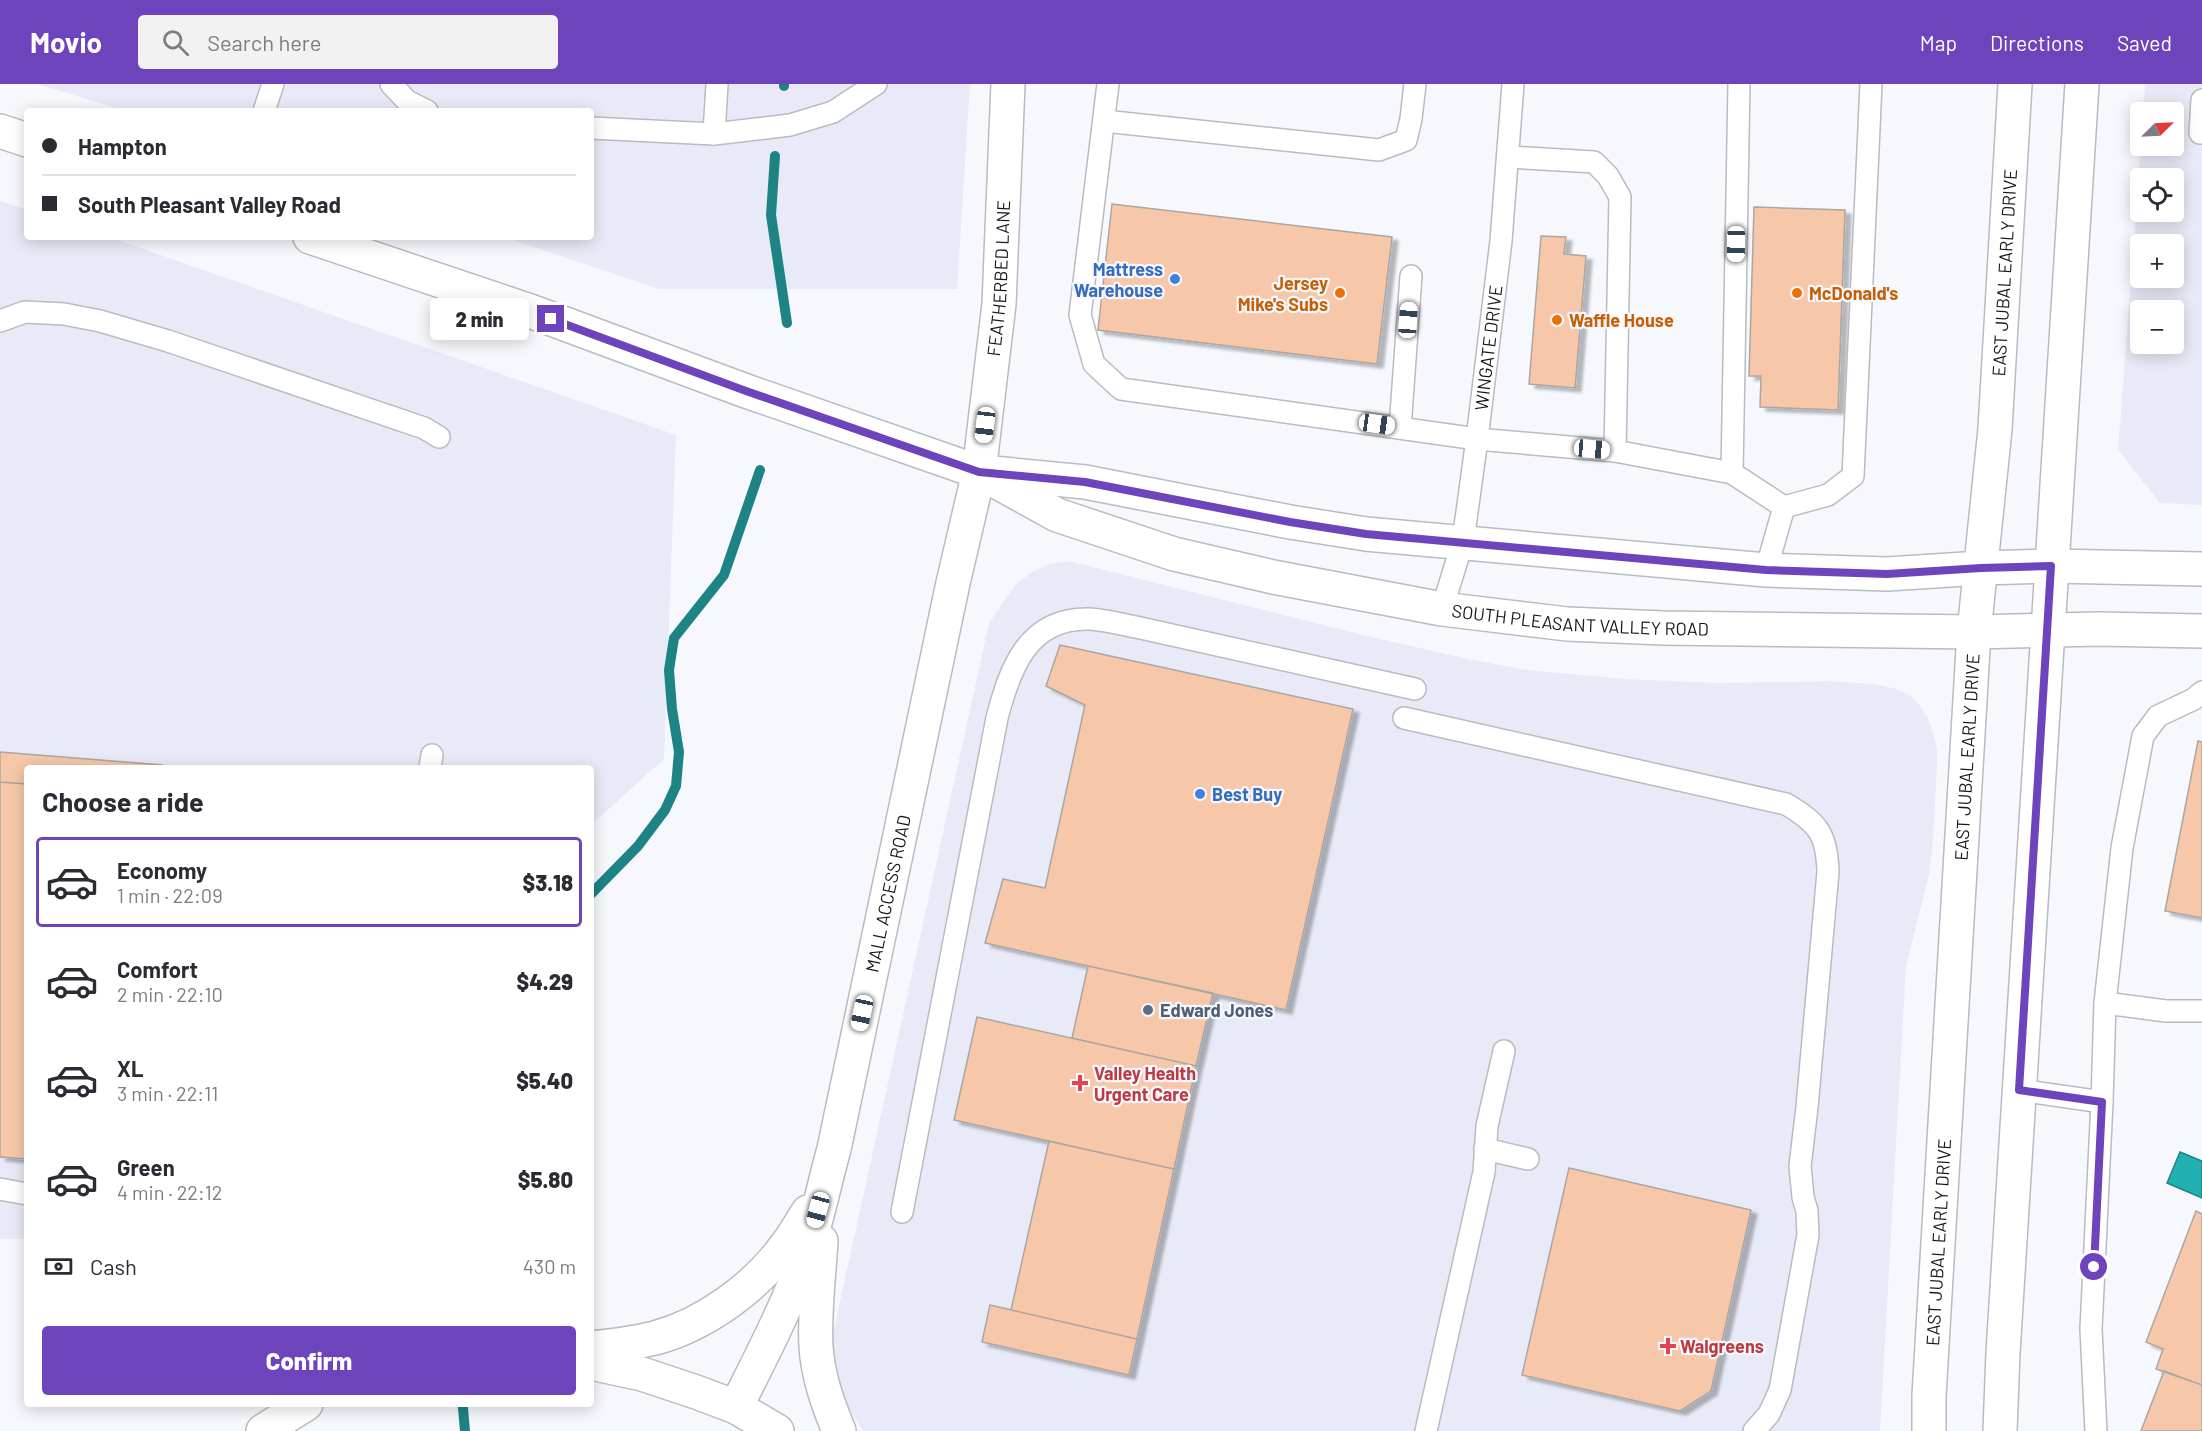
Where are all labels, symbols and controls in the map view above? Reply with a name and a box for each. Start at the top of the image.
search box [138,15,558,69]
text: Movio [30,25,102,59]
icon: search [159,26,192,59]
text: Search here [207,29,322,55]
text: Map [1920,30,1957,55]
text: Directions [1990,30,2084,55]
text: Saved [2117,30,2172,55]
north arrow [2130,102,2184,156]
map controls [2130,102,2184,354]
text: Hampton [78,133,167,159]
street label: EAST JUBAL EARLY DRIVE [1987,168,2021,377]
button: locate [2130,168,2184,222]
text: South Pleasant Valley Road [78,191,341,217]
street label: FEATHERBED LANE [982,200,1014,357]
car [1727,226,1745,262]
button: + [2130,234,2184,288]
place label: Mattress Warehouse [1074,258,1163,301]
marker: Mattress Warehouse [1168,272,1182,286]
place label: Jersey Mike's Subs [1238,272,1328,315]
place label: McDonald's [1809,282,1898,304]
street label: WINGATE DRIVE [1470,284,1507,412]
marker: Jersey Mike's Subs [1333,286,1347,300]
marker: McDonald's [1790,286,1804,300]
callout: 2 min [431,298,530,340]
button: − [2130,300,2184,354]
car [1398,301,1418,339]
route end [537,305,564,332]
text: 2 min [455,307,504,331]
place label: Waffle House [1569,309,1674,331]
marker: Waffle House [1550,313,1564,327]
car [974,406,996,444]
car [1358,413,1396,435]
car [1573,438,1611,460]
street label: SOUTH PLEASANT VALLEY ROAD [1450,599,1709,640]
street label: EAST JUBAL EARLY DRIVE [1950,653,1984,861]
place label: Best Buy [1212,783,1282,805]
text: Choose a ride [42,785,204,817]
marker: Best Buy [1193,787,1207,801]
street label: MALL ACCESS ROAD [860,813,915,974]
icon: car [45,855,99,909]
text: Economy [117,857,207,883]
text: $3.18 [523,869,573,895]
text: 1 min · 22:09 [117,883,223,907]
icon: car [45,954,99,1008]
text: Comfort [117,956,198,982]
text: $4.29 [516,968,573,994]
text: 2 min · 22:10 [117,982,223,1006]
car [849,994,875,1032]
place label: Edward Jones [1160,999,1273,1021]
marker: Edward Jones [1141,1003,1155,1017]
icon: car [45,1053,99,1107]
text: XL [117,1055,143,1081]
place label: Valley Health Urgent Care [1094,1062,1196,1105]
text: $5.40 [516,1067,573,1093]
marker: Valley Health Urgent Care [1071,1074,1089,1092]
text: 3 min · 22:11 [117,1081,218,1105]
street label: EAST JUBAL EARLY DRIVE [1921,1138,1955,1346]
icon: car [45,1152,99,1206]
text: Green [117,1154,175,1180]
text: $5.80 [518,1166,573,1192]
text: 4 min · 22:12 [117,1180,223,1204]
car [805,1190,831,1230]
icon: cash [42,1250,75,1283]
text: Cash [90,1253,137,1279]
route start [2080,1253,2107,1280]
text: 430 m [523,1254,576,1278]
button: Confirm [42,1326,576,1395]
place label: Walgreens [1680,1335,1764,1357]
marker: Walgreens [1661,1339,1675,1353]

